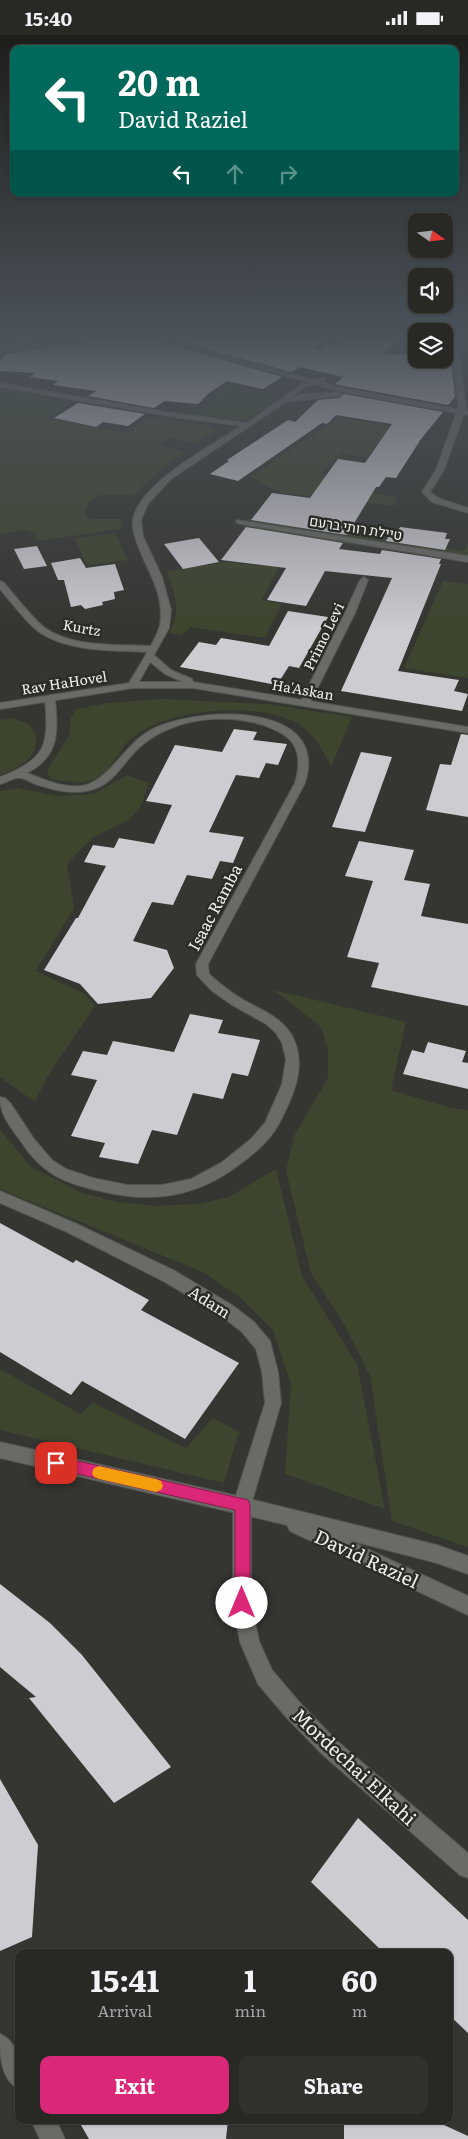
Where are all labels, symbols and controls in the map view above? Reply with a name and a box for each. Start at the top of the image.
text: 15:40 [25,4,72,32]
text: 20 m [118,55,200,107]
icon: left [35,65,100,130]
text: David Raziel [118,102,248,135]
icon: left [168,160,196,188]
icon: ahead [221,160,249,188]
icon: right [274,160,302,188]
north arrow [408,213,452,257]
map controls [408,213,453,368]
button: sound [408,268,453,313]
button: layers [408,323,453,368]
street label: טיילת רותי ברעם [308,510,404,544]
street label: Primo Levi [298,598,348,673]
street label: Kurtz [62,614,103,640]
street label: Rav HaHovel [20,665,109,699]
street label: Ha'Askan [270,674,336,704]
street label: Isaac Ramba [181,859,247,955]
street label: Adam [184,1279,236,1323]
pin [35,1442,77,1484]
icon: arrive [42,1449,70,1477]
street label: David Raziel [310,1522,424,1594]
position arrow [215,1576,267,1628]
street label: Mordechai Elkahi [287,1701,423,1831]
text: 15:41 [90,1957,159,2001]
text: 1 [244,1957,257,2001]
text: 60 [342,1957,378,2001]
text: Arrival [97,1998,152,2022]
text: min [235,1998,266,2022]
text: m [352,1998,367,2022]
button: Exit [40,2056,229,2114]
button: Share [239,2056,428,2114]

